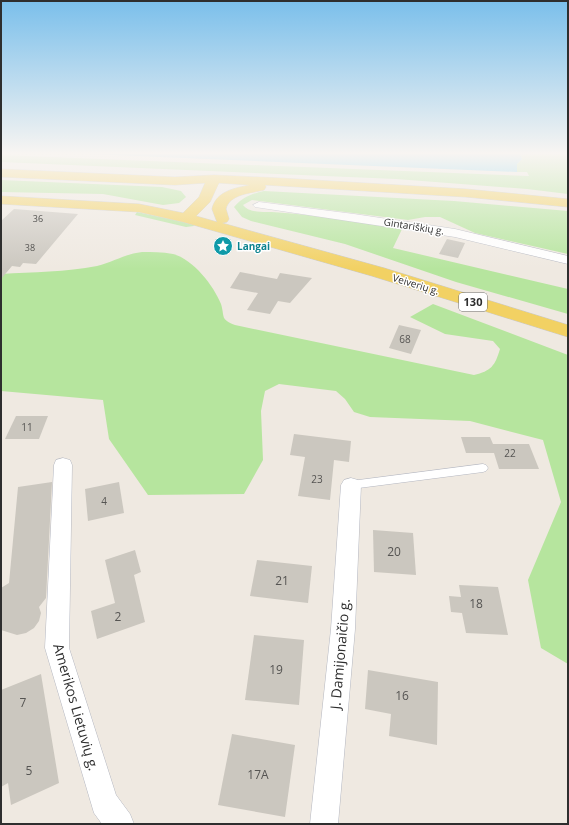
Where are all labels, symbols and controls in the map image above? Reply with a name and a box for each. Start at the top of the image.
house number: 36 [33,212,43,225]
street label: Gintariškių g. [383,214,445,238]
place icon: Langai [212,235,234,257]
place label: Langai [237,239,270,253]
house number: 38 [25,241,35,254]
street label: Veiverių g. [391,270,441,298]
road number: 130 [459,293,487,311]
house number: 68 [399,332,411,346]
house number: 11 [21,420,33,434]
house number: 22 [504,446,516,460]
house number: 23 [311,472,323,486]
house number: 4 [101,494,107,508]
house number: 20 [387,543,401,560]
house number: 21 [275,572,289,589]
house number: 18 [469,595,483,612]
street label: J. Damijonaičio g. [325,598,354,712]
house number: 2 [115,608,122,625]
street label: Amerikos Lietuvių g. [49,641,104,773]
house number: 19 [269,661,283,678]
house number: 16 [395,687,409,704]
house number: 7 [20,694,27,711]
house number: 5 [26,762,33,779]
house number: 17A [247,766,269,783]

